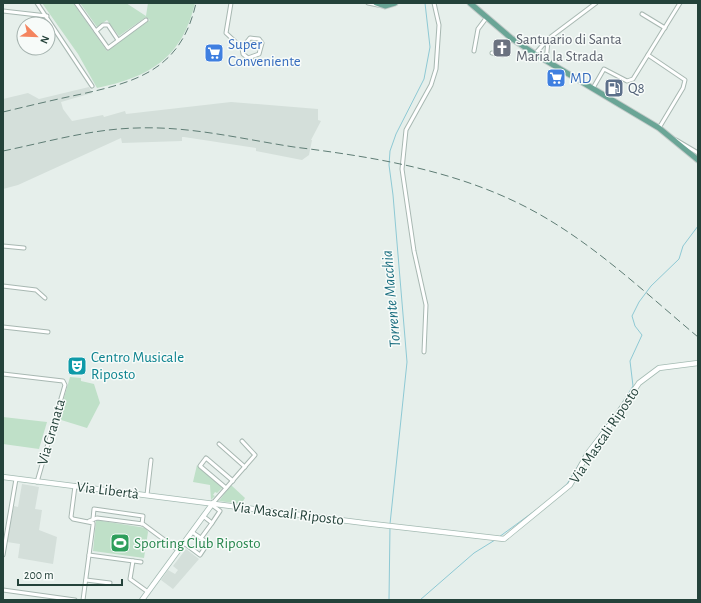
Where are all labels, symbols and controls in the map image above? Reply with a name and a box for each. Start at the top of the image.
north arrow [16,16,56,56]
place label: Santuario di Santa Maria la Strada [516,32,622,64]
text: N [38,34,51,45]
place label: Super Conveniente [228,37,301,69]
church icon: Santuario di Santa Maria la Strada [491,37,513,59]
supermarket icon: Super Conveniente [203,42,225,64]
supermarket icon: MD [545,67,567,89]
place label: MD [570,71,592,86]
fuel station icon: Q8 [603,77,625,99]
place label: Q8 [628,81,645,96]
water label: Torrente Macchia [379,249,403,348]
place label: Centro Musicale Riposto [91,350,184,382]
theatre icon: Centro Musicale Riposto [66,355,88,377]
street label: Via Mascali Riposto [567,384,642,486]
street label: Via Granata [35,397,68,467]
street label: Via Libertà [76,479,140,502]
street label: Via Mascali Riposto [231,499,345,528]
sports icon: Sporting Club Riposto [109,532,131,554]
place label: Sporting Club Riposto [134,536,261,551]
scale bar [18,561,122,587]
text: 200 m [24,569,54,581]

